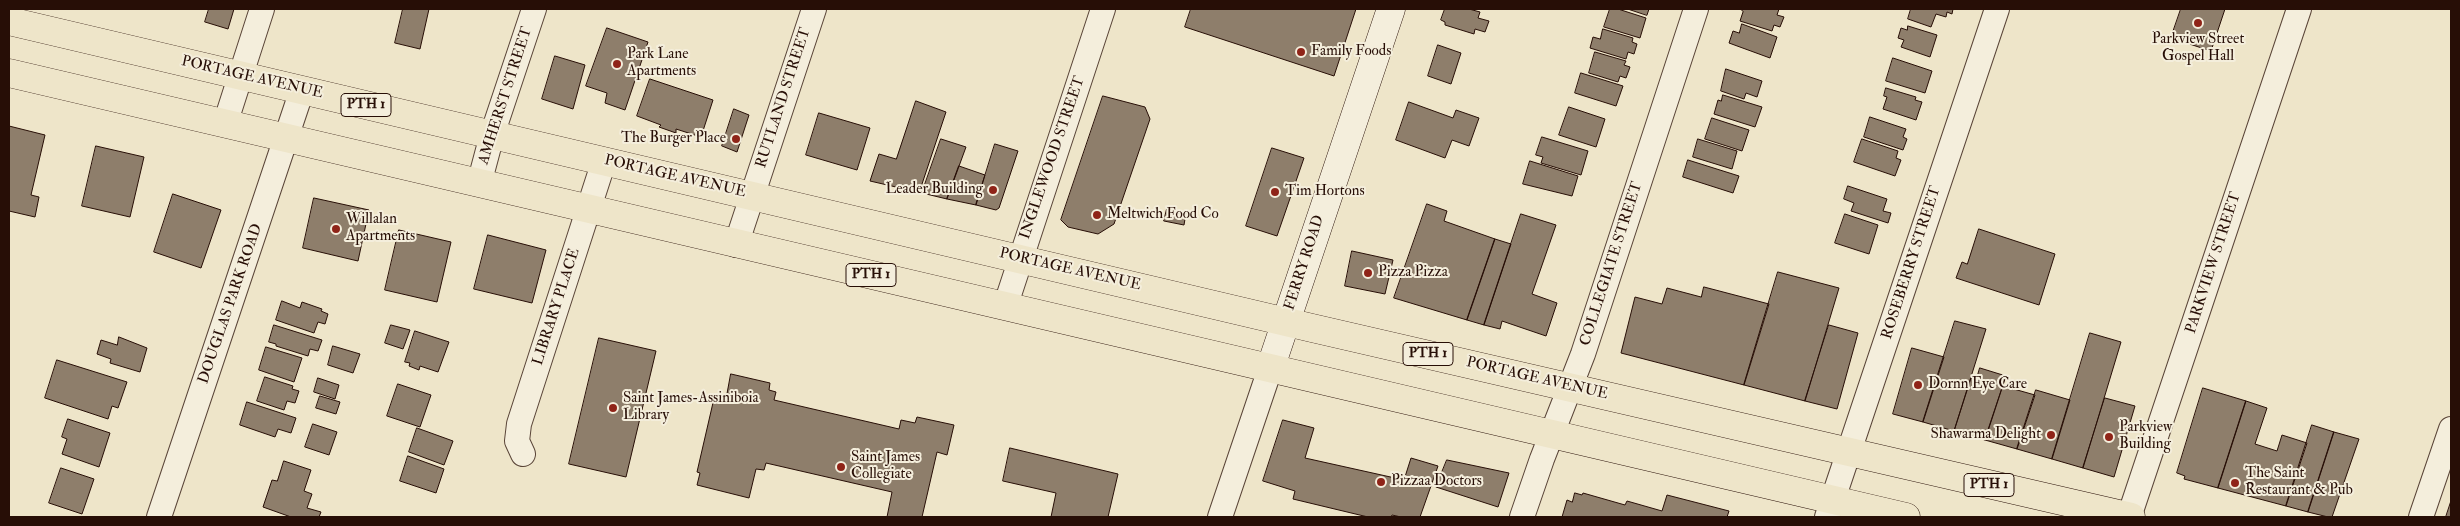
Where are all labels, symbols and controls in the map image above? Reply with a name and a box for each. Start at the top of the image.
marker: Parkview Street Gospel Hall [2192,17,2204,29]
street label: AMHERST STREET [475,25,537,167]
street label: RUTLAND STREET [753,26,815,170]
place label: Parkview Street Gospel Hall [2152,31,2244,66]
place label: Family Foods [1311,43,1391,61]
place label: Park Lane Apartments [627,46,696,81]
marker: Family Foods [1295,46,1307,58]
street label: PORTAGE AVENUE [180,53,324,103]
marker: Park Lane Apartments [611,58,623,70]
street label: INGLEWOOD STREET [1017,74,1089,242]
road number: PTH 1 [341,94,391,116]
place label: The Burger Place [621,130,726,148]
marker: The Burger Place [730,133,742,145]
street label: PORTAGE AVENUE [603,152,747,202]
street label: COLLEGIATE STREET [1577,180,1647,348]
place label: Leader Building [885,181,983,199]
place label: Tim Hortons [1285,183,1365,201]
marker: Leader Building [987,184,999,196]
street label: ROSEBERRY STREET [1879,184,1945,342]
marker: Tim Hortons [1269,186,1281,198]
street label: PARKVIEW STREET [2183,190,2245,336]
place label: Meltwich Food Co [1107,206,1219,224]
marker: Meltwich Food Co [1091,209,1103,221]
place label: Willalan Apartments [346,211,415,246]
street label: FERRY ROAD [1281,213,1329,313]
street label: DOUGLAS PARK ROAD [195,222,267,386]
marker: Willalan Apartments [330,223,342,235]
street label: PORTAGE AVENUE [998,245,1142,295]
street label: LIBRARY PLACE [530,246,584,368]
road number: PTH 1 [846,264,896,286]
place label: Pizza Pizza [1378,264,1448,282]
marker: Pizza Pizza [1362,267,1374,279]
road number: PTH 1 [1403,342,1453,366]
street label: PORTAGE AVENUE [1465,354,1609,404]
place label: Dornn Eye Care [1928,376,2027,394]
marker: Dornn Eye Care [1912,379,1924,391]
place label: Saint James-Assiniboia Library [623,390,759,425]
marker: Saint James-Assiniboia Library [607,402,619,414]
place label: Parkview Building [2119,419,2172,454]
place label: Shawarma Delight [1931,426,2041,444]
marker: Shawarma Delight [2045,429,2057,441]
marker: Parkview Building [2103,431,2115,443]
place label: Saint James Collegiate [851,449,920,484]
marker: Saint James Collegiate [835,461,847,473]
place label: The Saint Restaurant & Pub [2245,465,2353,500]
place label: Pizzaa Doctors [1391,473,1482,491]
road number: PTH 1 [1964,474,2014,496]
marker: Pizzaa Doctors [1375,476,1387,488]
marker: The Saint Restaurant & Pub [2229,477,2241,489]

